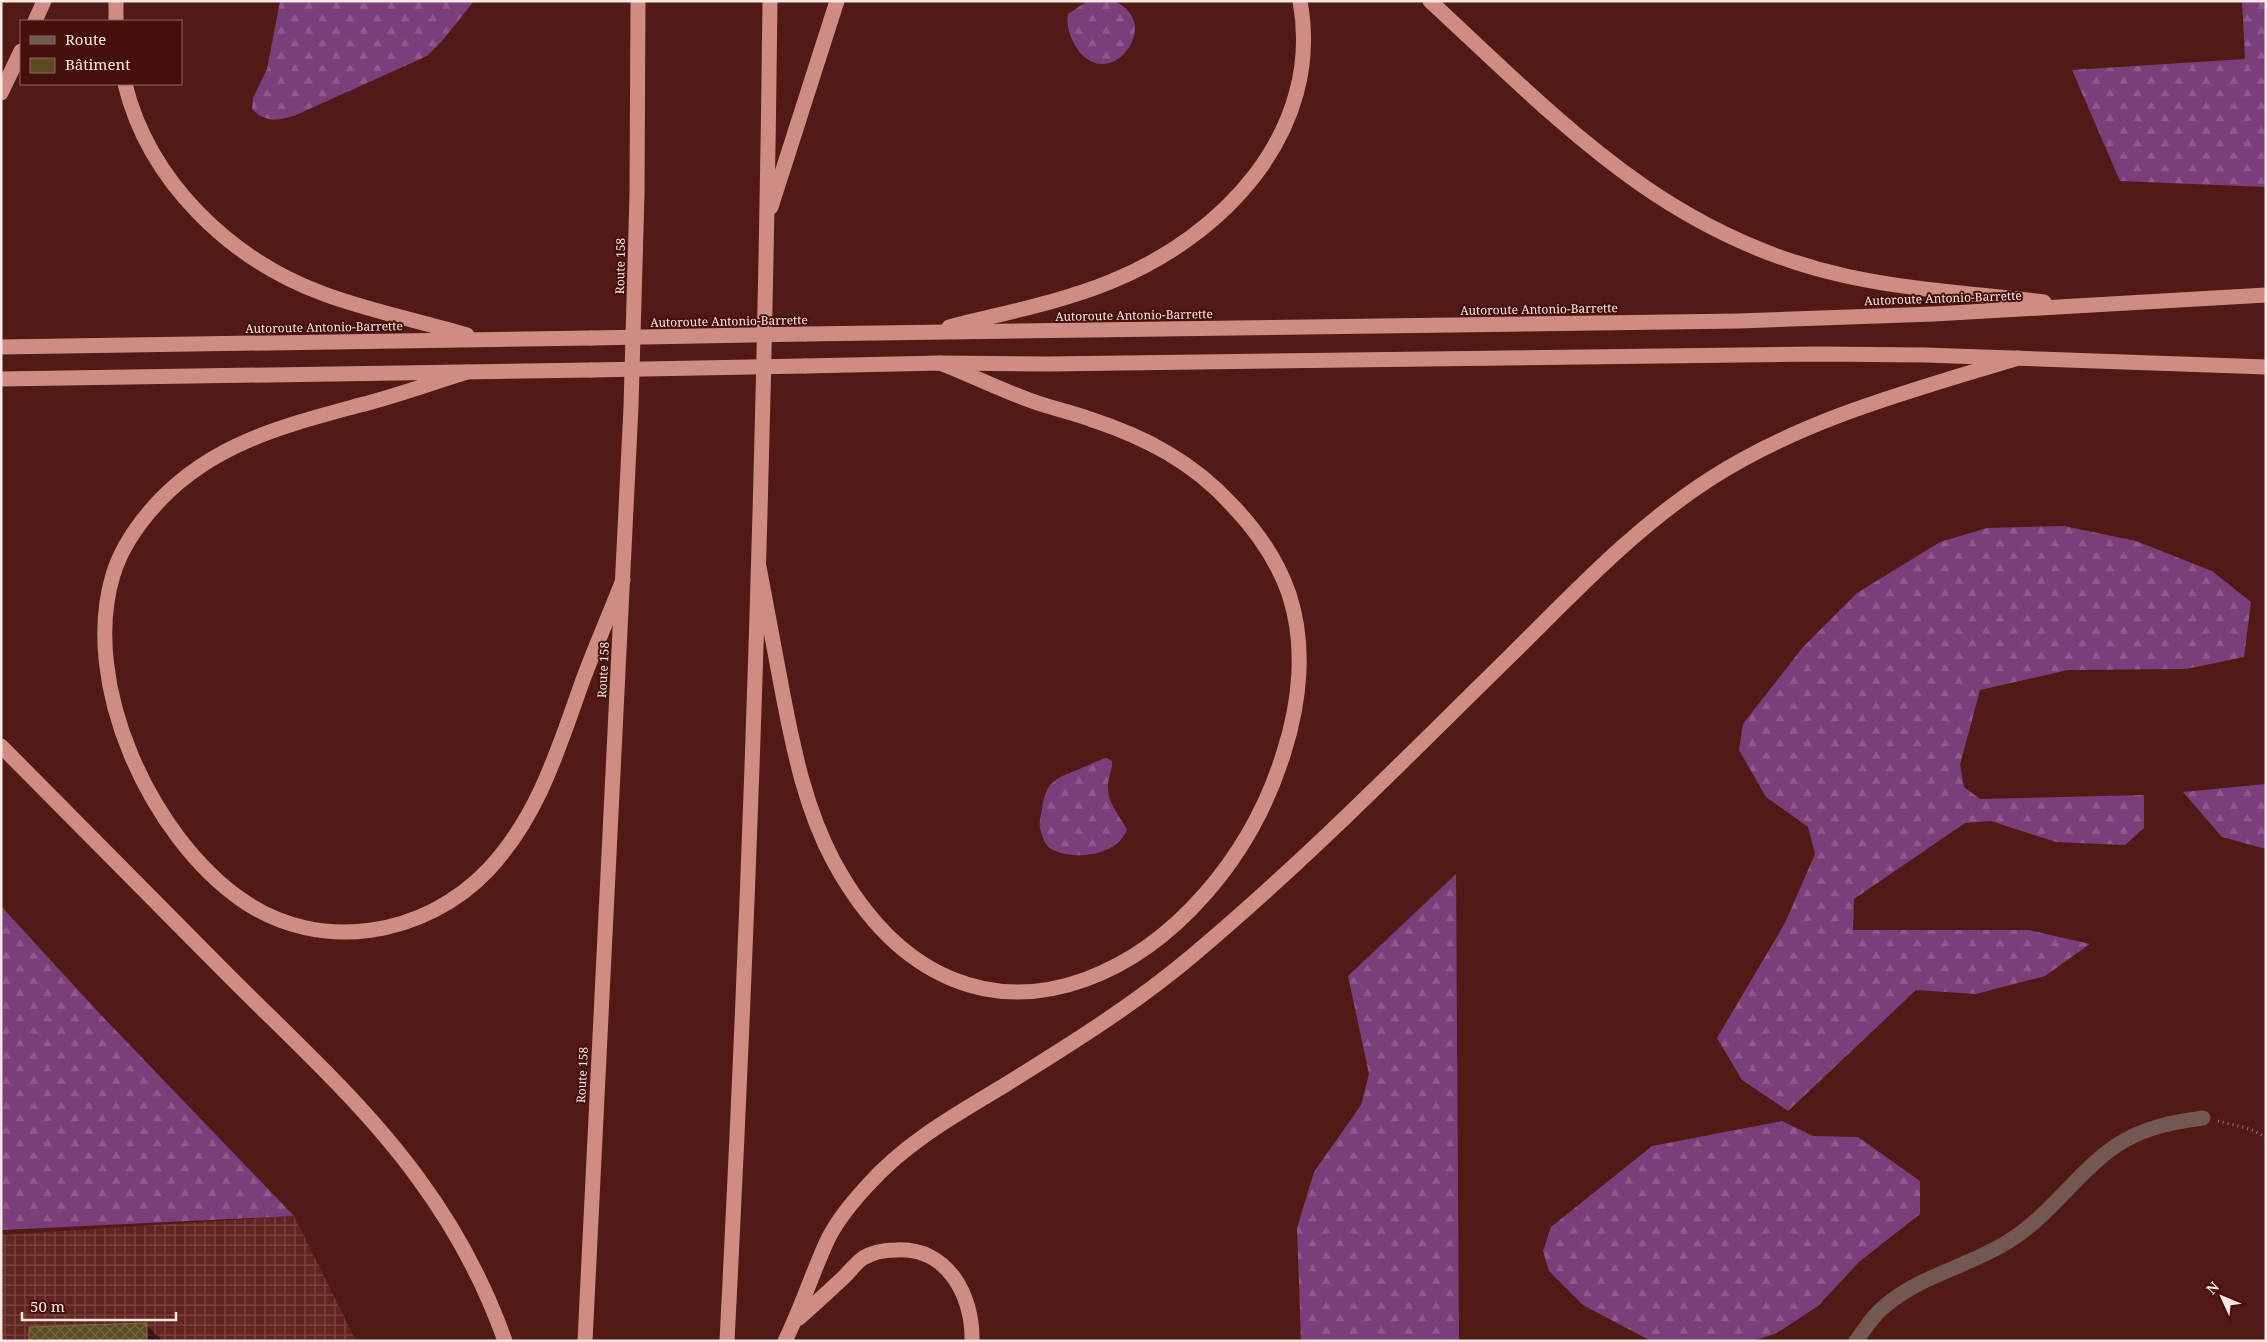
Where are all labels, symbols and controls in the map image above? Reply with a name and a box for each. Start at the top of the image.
legend [20,20,182,85]
text: Route [65,29,106,49]
text: Bâtiment [65,54,131,74]
street label: Route 158 [611,237,629,294]
street label: Autoroute Antonio-Barrette [1864,287,2022,309]
street label: Autoroute Antonio-Barrette [1460,299,1618,319]
street label: Autoroute Antonio-Barrette [1055,305,1213,325]
street label: Autoroute Antonio-Barrette [650,311,808,331]
street label: Autoroute Antonio-Barrette [245,317,403,337]
street label: Route 158 [593,641,613,699]
street label: Route 158 [572,1046,592,1104]
north arrow [2197,1272,2247,1322]
text: N [2202,1277,2223,1298]
scale bar [22,1290,176,1322]
text: 50 m [30,1296,65,1316]

